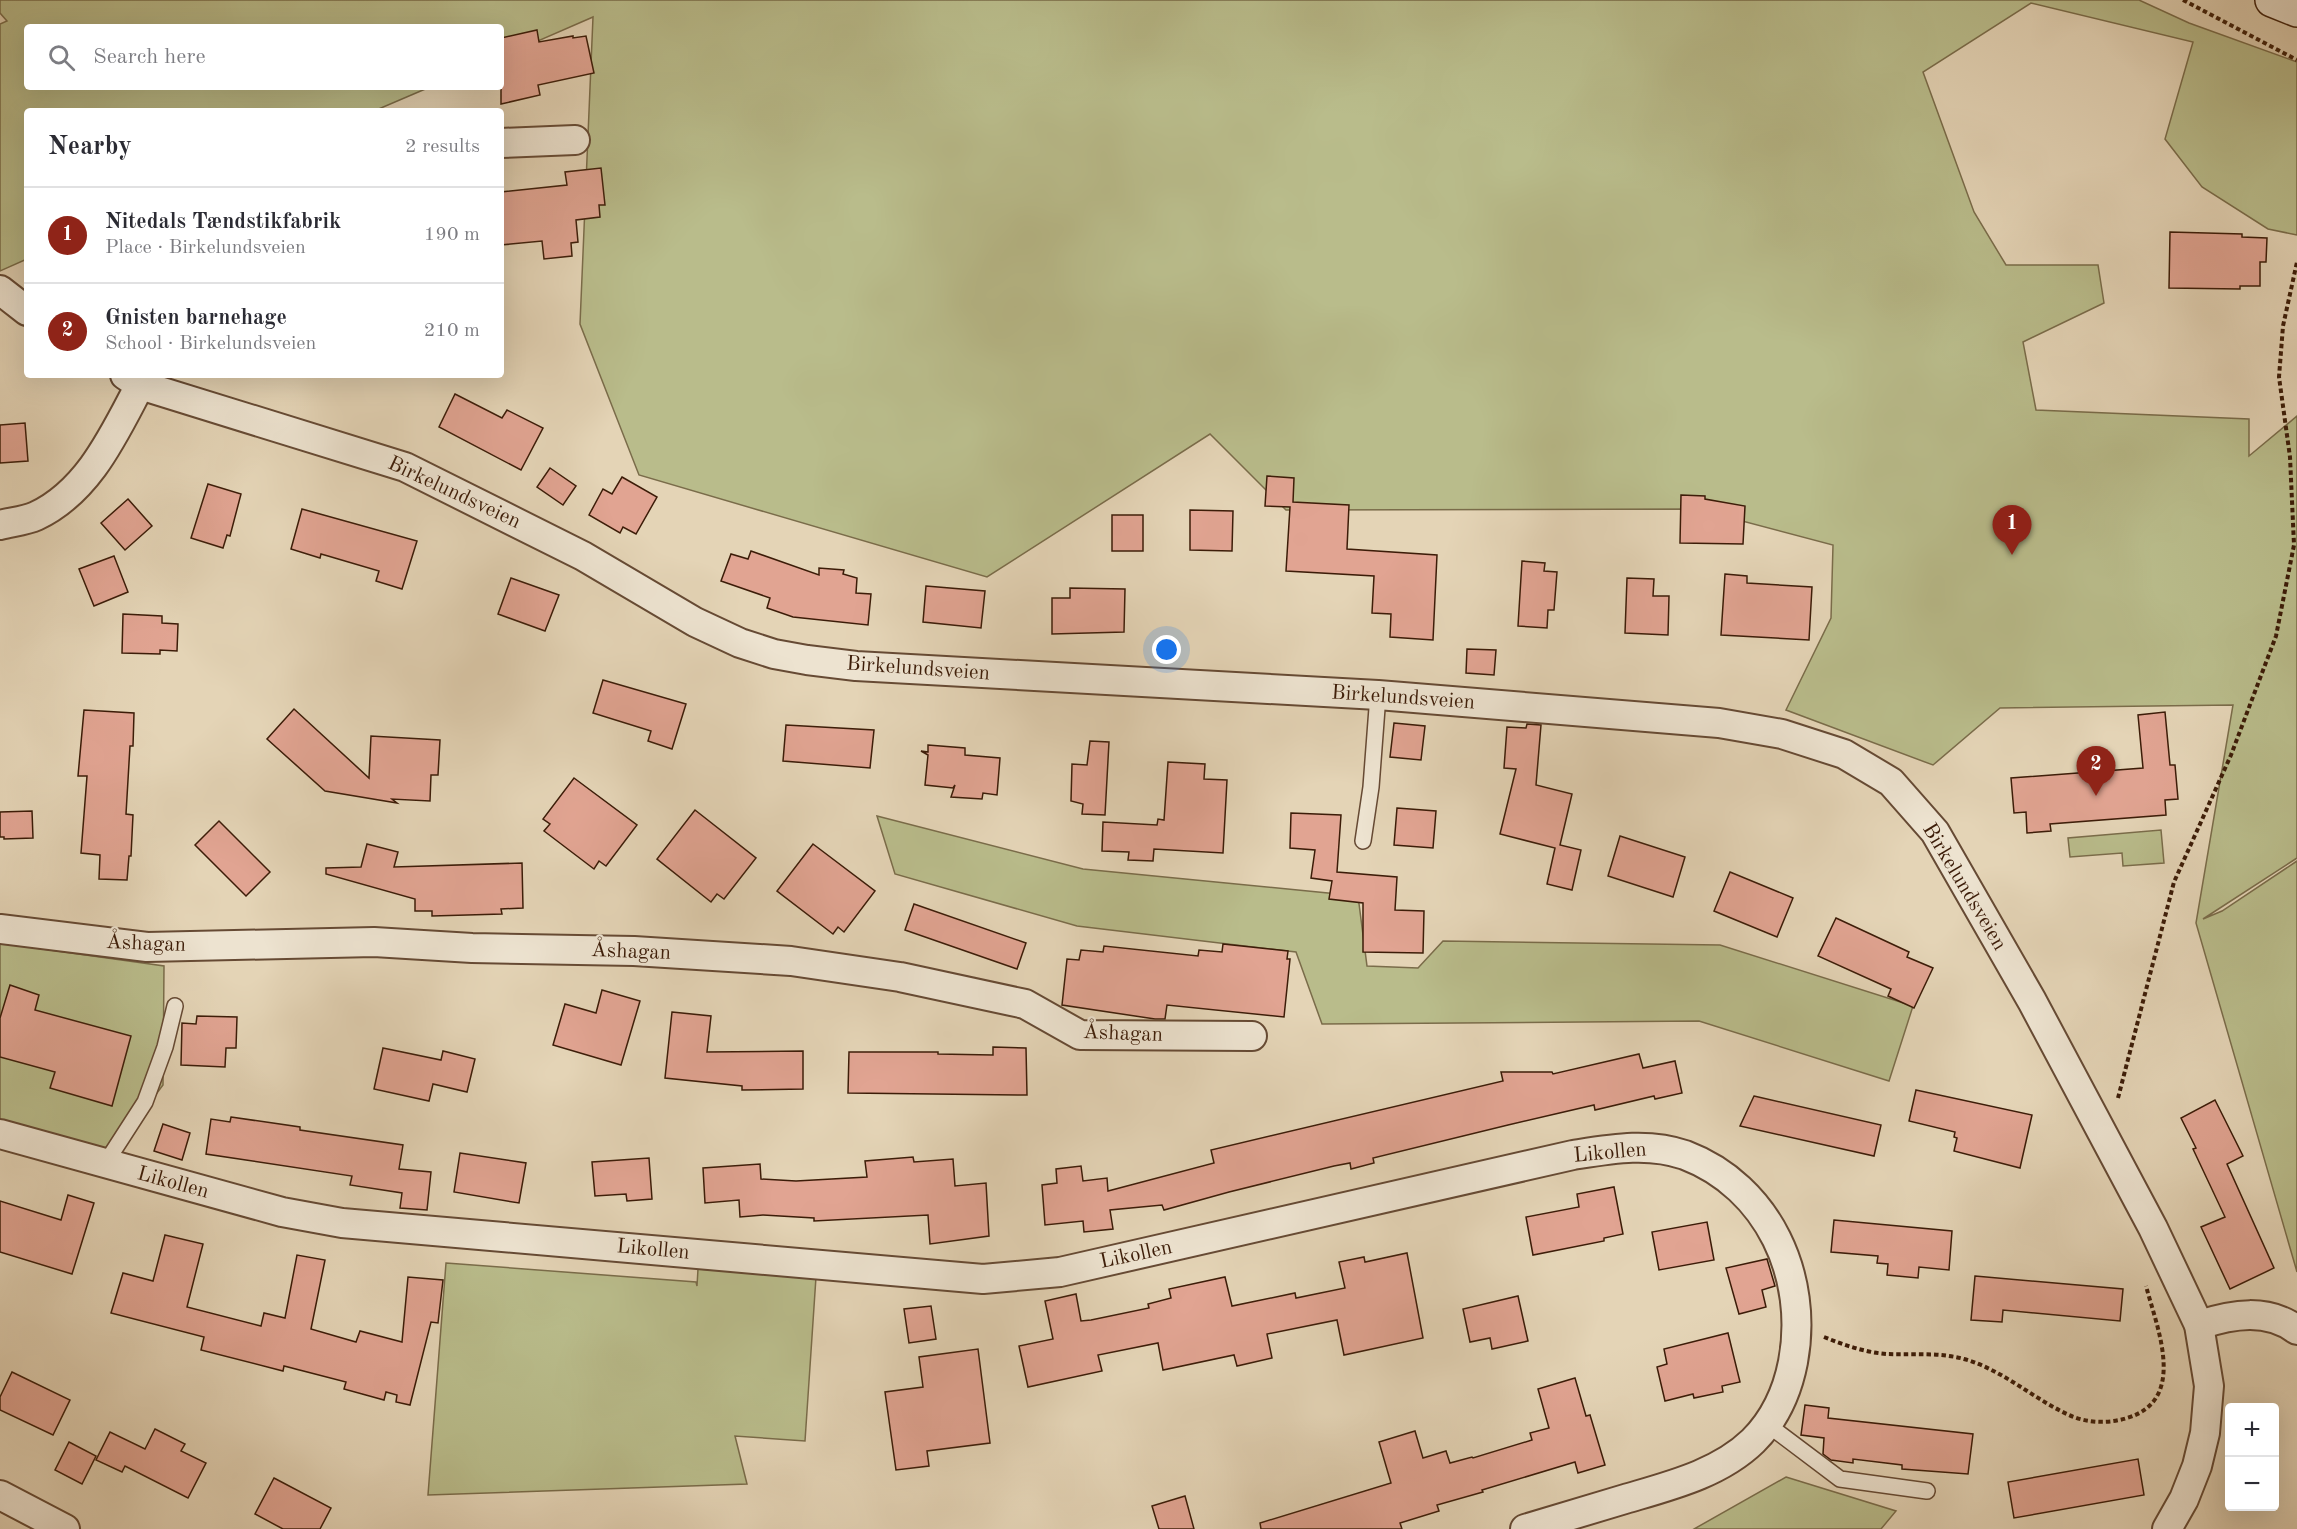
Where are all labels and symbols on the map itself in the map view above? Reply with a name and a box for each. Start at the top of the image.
street label: Birkelundsveien [384,453,524,533]
pin: 1 [1992,506,2032,555]
your location [1152,635,1181,664]
street label: Birkelundsveien [845,653,991,685]
street label: Birkelundsveien [1330,682,1476,714]
pin: 2 [2076,746,2116,796]
street label: Birkelundsveien [1918,820,2010,954]
street label: Åshagan [106,927,187,956]
street label: Åshagan [591,935,672,964]
street label: Åshagan [1083,1017,1164,1046]
street label: Likollen [1573,1139,1647,1167]
street label: Likollen [135,1163,211,1203]
street label: Likollen [616,1236,690,1264]
street label: Likollen [1098,1237,1174,1273]

